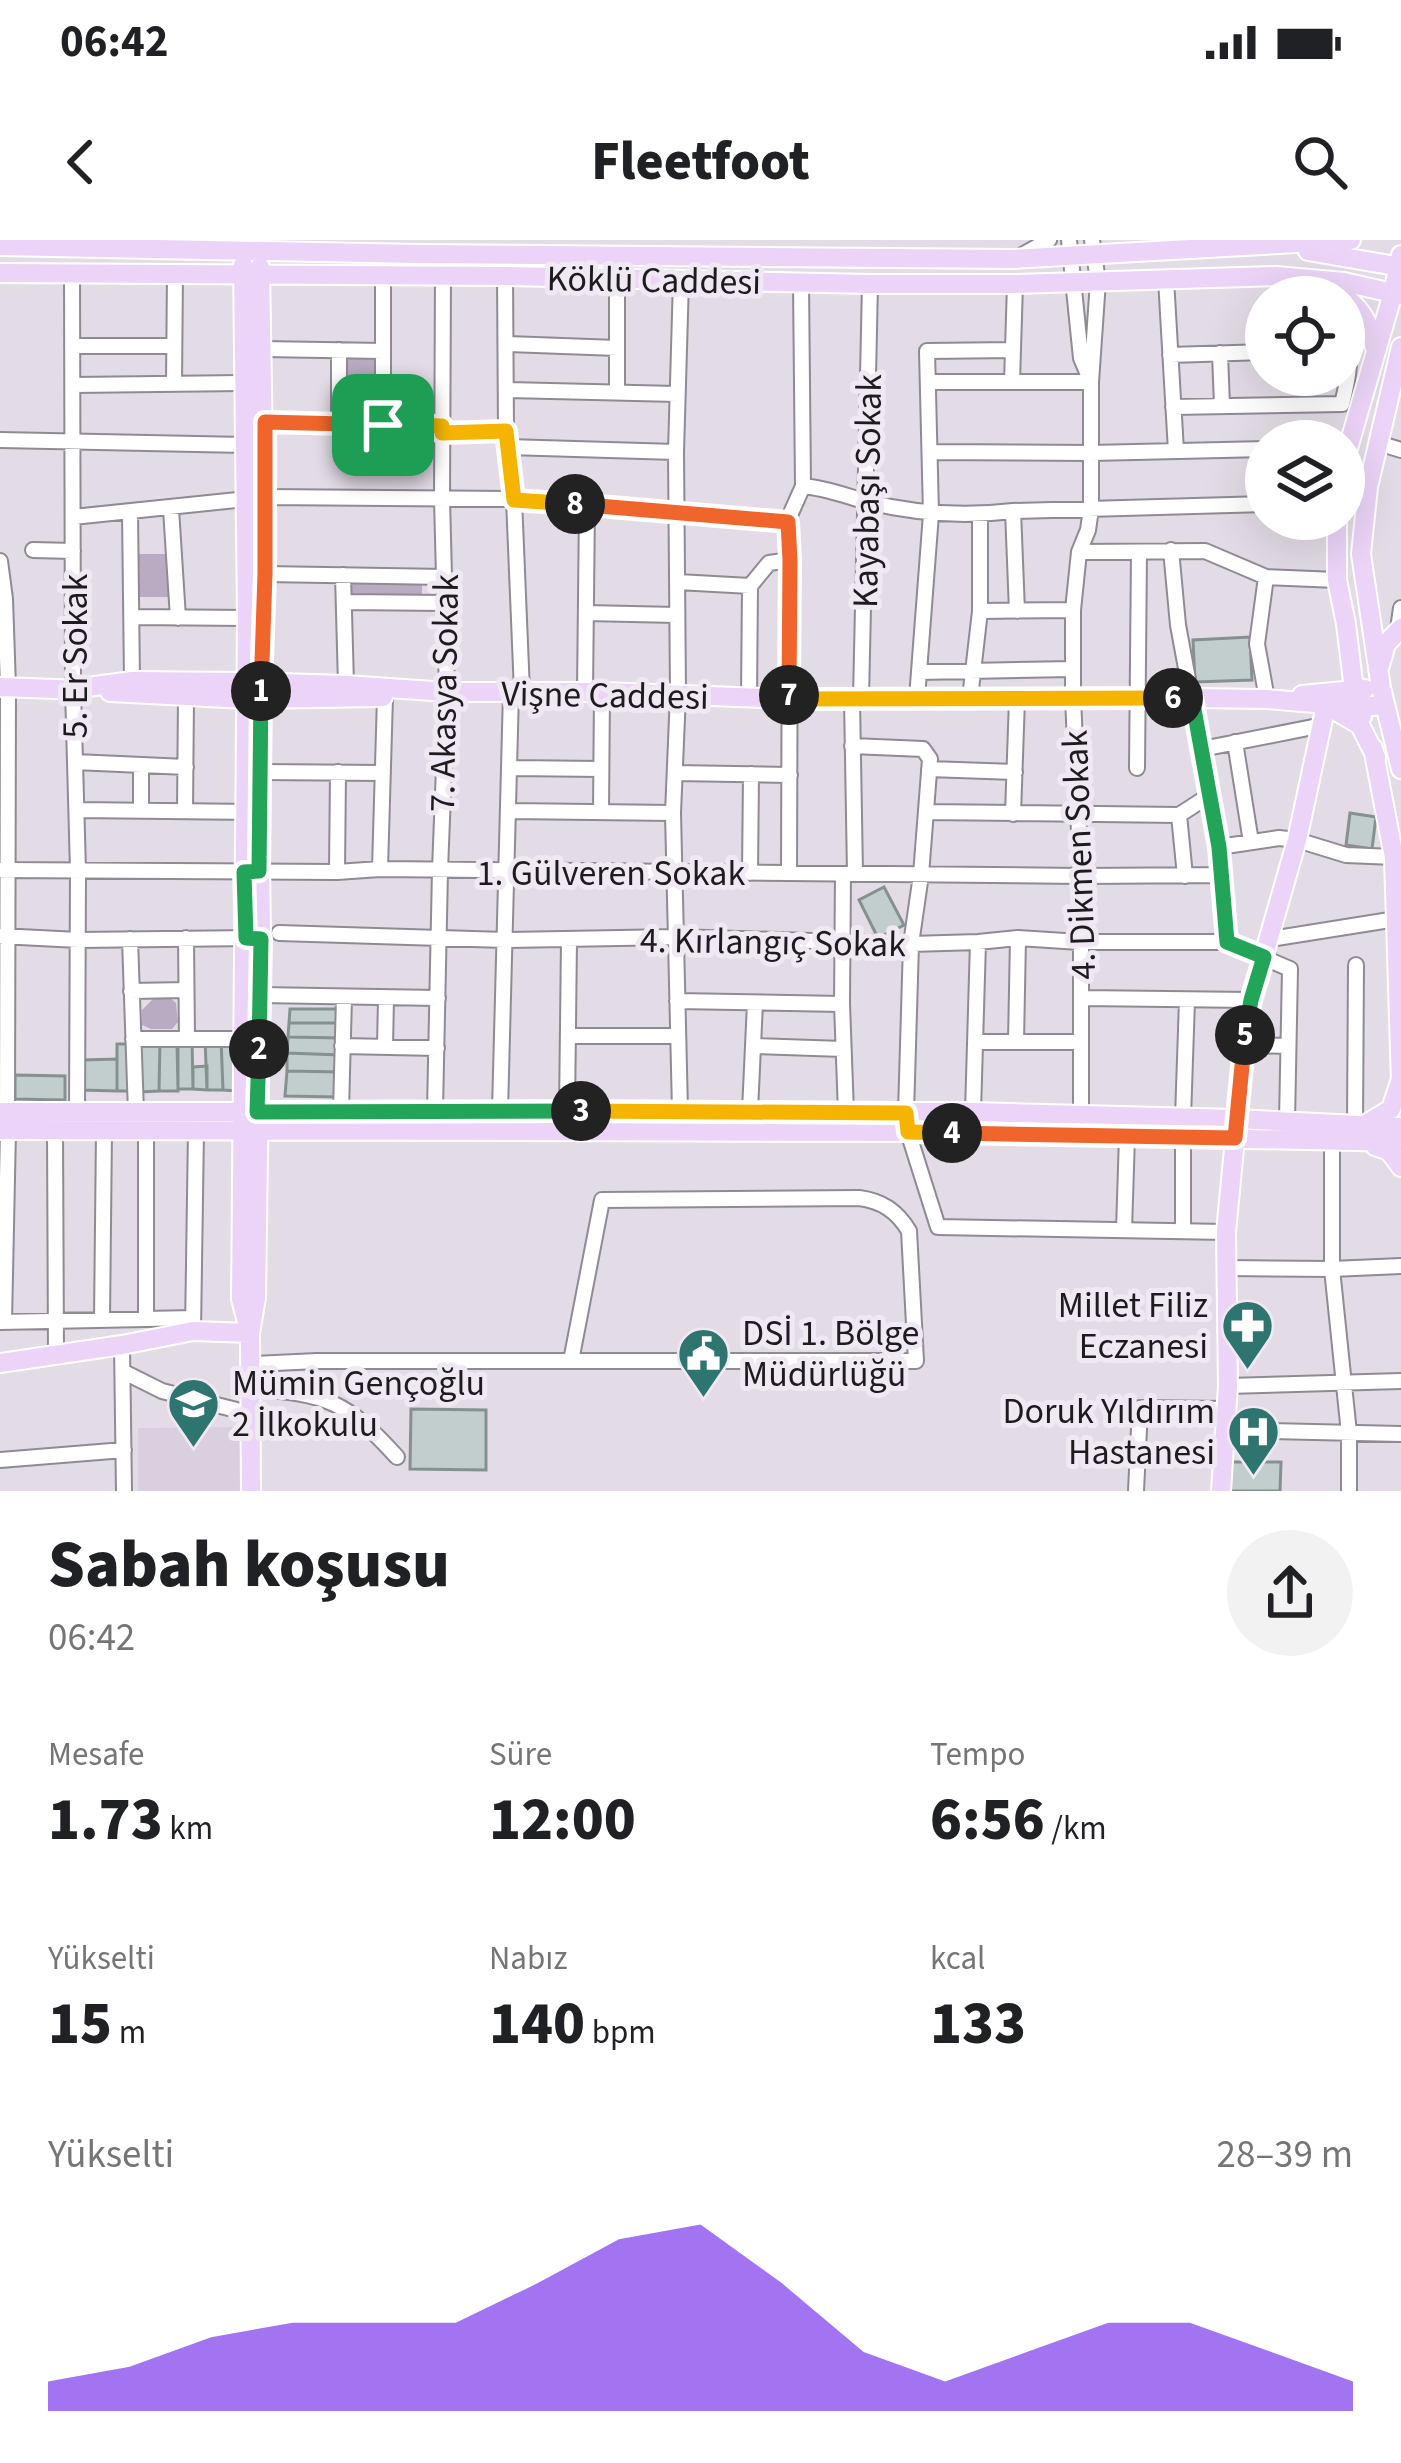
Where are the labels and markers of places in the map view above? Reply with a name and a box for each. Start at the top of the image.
pin [332,374,434,476]
pin: 8 [545,474,605,534]
pin: 1 [231,661,291,721]
pin: 7 [759,665,819,725]
pin: 6 [1143,668,1203,728]
pin: 5 [1215,1005,1275,1065]
pin: 2 [229,1019,289,1079]
pin: 3 [551,1081,611,1141]
pin: 4 [922,1103,982,1163]
place label: Millet Filiz Eczanesi [1058,1280,1208,1372]
pharmacy icon: Millet Filiz Eczanesi [1219,1297,1275,1371]
place label: DSİ 1. Bölge Müdürlüğü [742,1308,919,1400]
public building icon: DSİ 1. Bölge Müdürlüğü [675,1325,731,1399]
place label: Mümin Gençoğlu 2 İlkokulu [232,1358,485,1450]
school or university icon: Mümin Gençoğlu 2 İlkokulu [165,1375,221,1449]
place label: Doruk Yıldırım Hastanesi [1002,1386,1215,1478]
hospital icon: Doruk Yıldırım Hastanesi [1226,1403,1282,1477]

